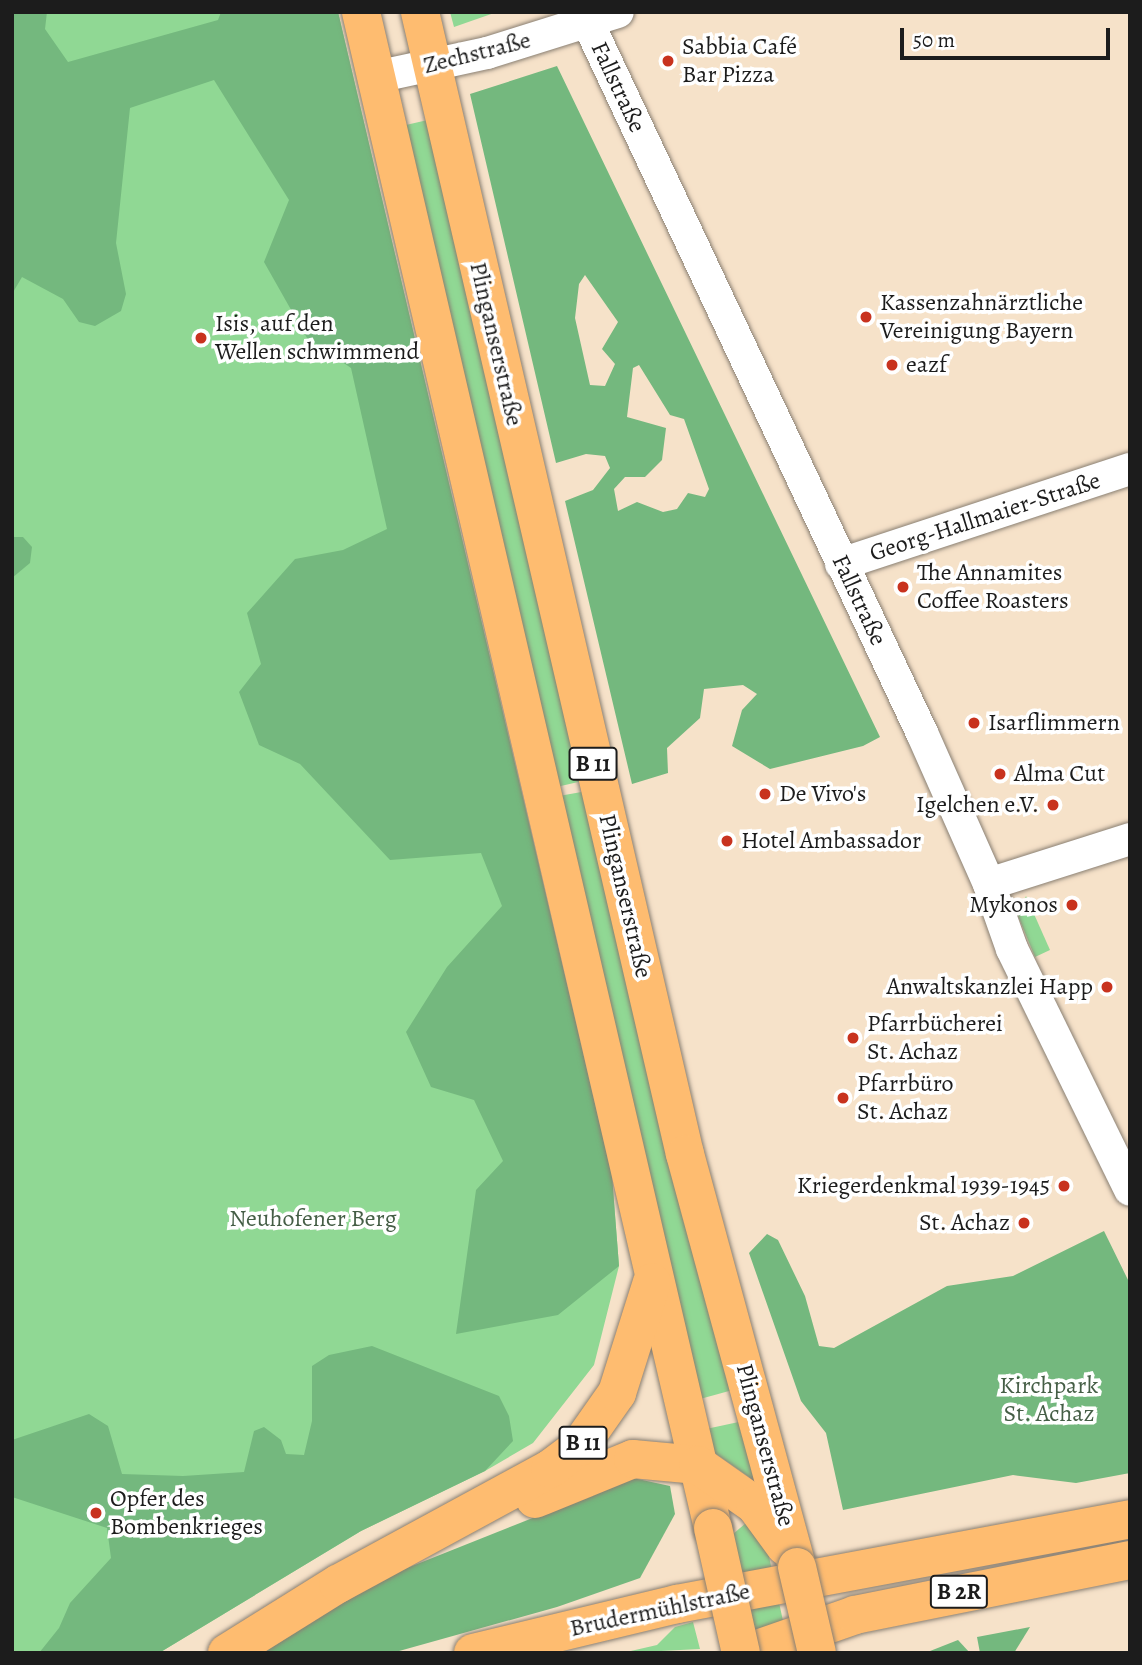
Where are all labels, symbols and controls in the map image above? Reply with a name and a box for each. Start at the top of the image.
scale bar [904,14,1114,58]
street label: Zechstraße [420,26,534,80]
text: 50 m [913,26,955,54]
place label: Sabbia Café Bar Pizza [682,33,797,89]
street label: Fallstraße [584,37,652,137]
marker: Sabbia Café Bar Pizza [660,53,676,69]
street label: Plinganserstraße [463,259,529,429]
place label: Kassenzahnärztliche Vereinigung Bayern [880,289,1083,345]
marker: Kassenzahnärztliche Vereinigung Bayern [858,309,874,325]
place label: Isis, auf den Wellen schwimmend [215,310,419,366]
marker: Isis, auf den Wellen schwimmend [193,330,209,346]
place label: eazf [906,351,947,379]
marker: eazf [884,357,900,373]
street label: Georg-Hallmaier-Straße [866,466,1104,568]
street label: Fallstraße [825,550,893,650]
place label: The Annamites Coffee Roasters [917,559,1069,615]
marker: The Annamites Coffee Roasters [895,579,911,595]
place label: Isarflimmern [988,709,1120,737]
marker: Isarflimmern [966,715,982,731]
road number: B 11 [568,744,618,784]
place label: Alma Cut [1014,760,1105,788]
marker: Alma Cut [992,766,1008,782]
place label: De Vivo's [779,780,867,808]
marker: De Vivo's [757,786,773,802]
place label: Igelchen e.V. [916,791,1039,819]
marker: Igelchen e.V. [1045,797,1061,813]
street label: Plinganserstraße [592,811,658,981]
place label: Hotel Ambassador [741,827,921,855]
marker: Hotel Ambassador [719,833,735,849]
place label: Mykonos [969,891,1058,919]
marker: Mykonos [1064,897,1080,913]
place label: Anwaltskanzlei Happ [887,973,1093,1001]
marker: Anwaltskanzlei Happ [1099,979,1115,995]
place label: Pfarrbücherei St. Achaz [867,1010,1003,1066]
marker: Pfarrbücherei St. Achaz [845,1030,861,1046]
place label: Pfarrbüro St. Achaz [857,1070,954,1126]
marker: Pfarrbüro St. Achaz [835,1090,851,1106]
place label: Kriegerdenkmal 1939-1945 [797,1172,1050,1200]
marker: Kriegerdenkmal 1939-1945 [1056,1178,1072,1194]
park label: Neuhofener Berg [229,1205,397,1233]
place label: St. Achaz [918,1209,1010,1237]
marker: St. Achaz [1016,1215,1032,1231]
street label: Plinganserstraße [729,1360,801,1530]
park label: Kirchpark St. Achaz [1000,1372,1098,1428]
road number: B 11 [558,1424,608,1462]
place label: Opfer des Bombenkrieges [110,1485,263,1541]
marker: Opfer des Bombenkrieges [88,1505,104,1521]
road number: B 2R [929,1572,989,1611]
street label: Brudermühlstraße [567,1577,753,1643]

